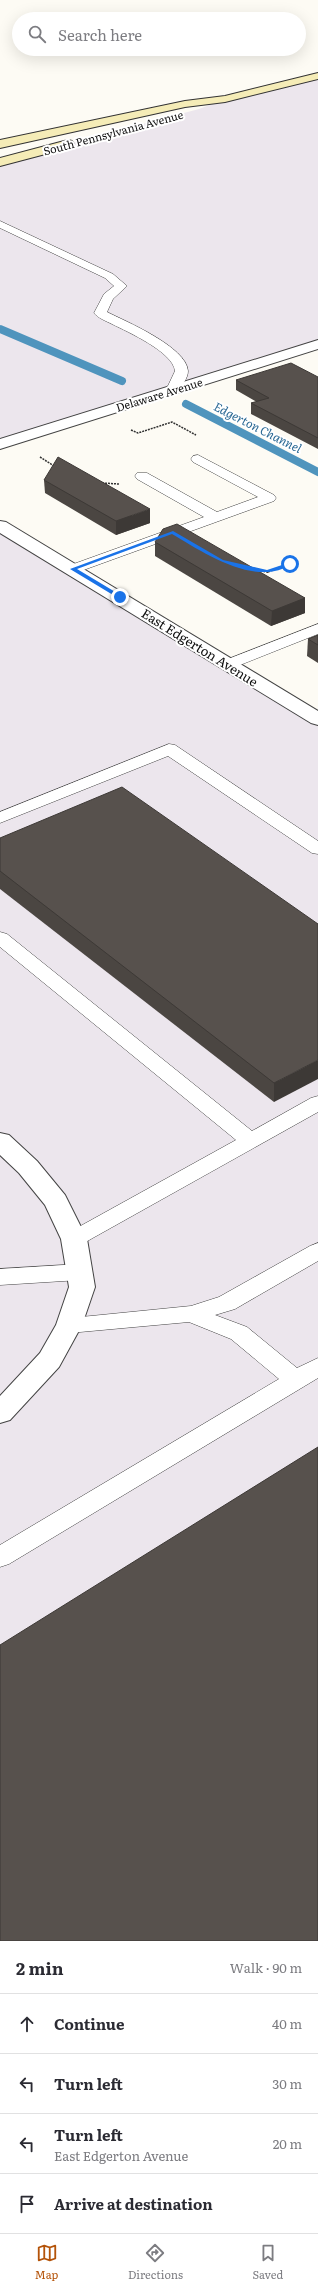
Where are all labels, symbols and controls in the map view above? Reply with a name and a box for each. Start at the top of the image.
search box [12,12,306,56]
icon: search [26,23,48,45]
text: Search here [58,23,142,46]
street label: South Pennsylvania Avenue [41,106,185,158]
street label: Delaware Avenue [114,373,205,415]
water label: Edgerton Channel [211,397,306,457]
route start [281,555,299,573]
route end [111,588,129,606]
street label: East Edgerton Avenue [138,603,262,691]
text: 2 min [16,1955,64,1980]
text: Walk · 90 m [230,1958,302,1977]
text: Continue [54,2012,124,2035]
icon: ahead [16,2013,38,2035]
text: 40 m [272,2014,302,2033]
text: Turn left [54,2072,123,2095]
icon: left [16,2073,38,2095]
text: 30 m [272,2074,302,2093]
text: Turn left [54,2123,123,2146]
icon: left [16,2133,38,2155]
text: 20 m [273,2134,302,2153]
text: East Edgerton Avenue [54,2146,188,2165]
text: Arrive at destination [54,2192,213,2215]
icon: arrive [16,2193,38,2215]
tab: Map [35,2242,58,2282]
tab: Directions [128,2242,183,2282]
tab: Saved [253,2242,283,2282]

